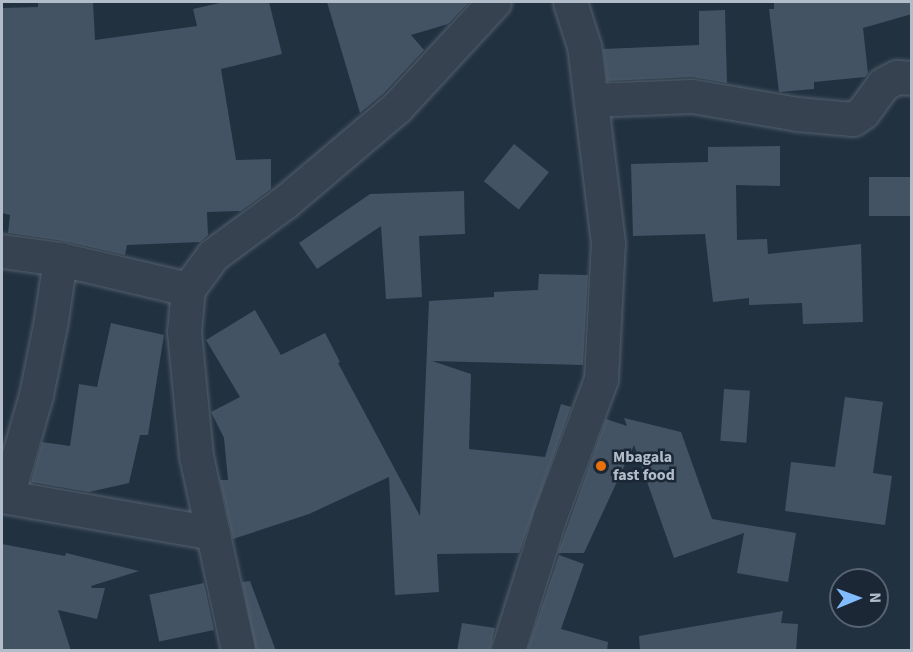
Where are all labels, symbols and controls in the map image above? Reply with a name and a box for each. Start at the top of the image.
place label: Mbagala fast food [613,447,675,485]
marker: Mbagala fast food [594,459,608,473]
north arrow [829,568,889,628]
text: N [864,592,886,603]

